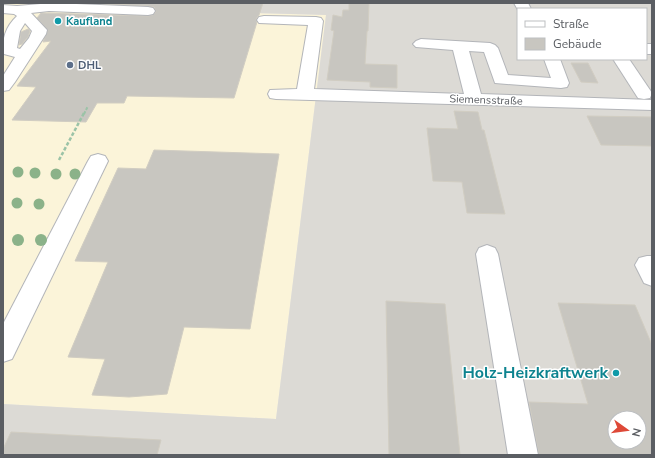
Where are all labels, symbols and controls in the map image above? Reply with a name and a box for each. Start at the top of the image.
legend [517,8,647,60]
place label: Kaufland [66,14,112,29]
marker: Kaufland [53,16,63,26]
text: Straße [553,16,589,32]
text: Gebäude [553,36,602,52]
place label: DHL [78,58,101,73]
marker: DHL [65,60,75,70]
street label: Siemensstraße [449,91,523,109]
place label: Holz-Heizkraftwerk [462,362,608,384]
marker: Holz-Heizkraftwerk [611,368,621,378]
north arrow [607,410,647,450]
text: N [628,426,644,438]

